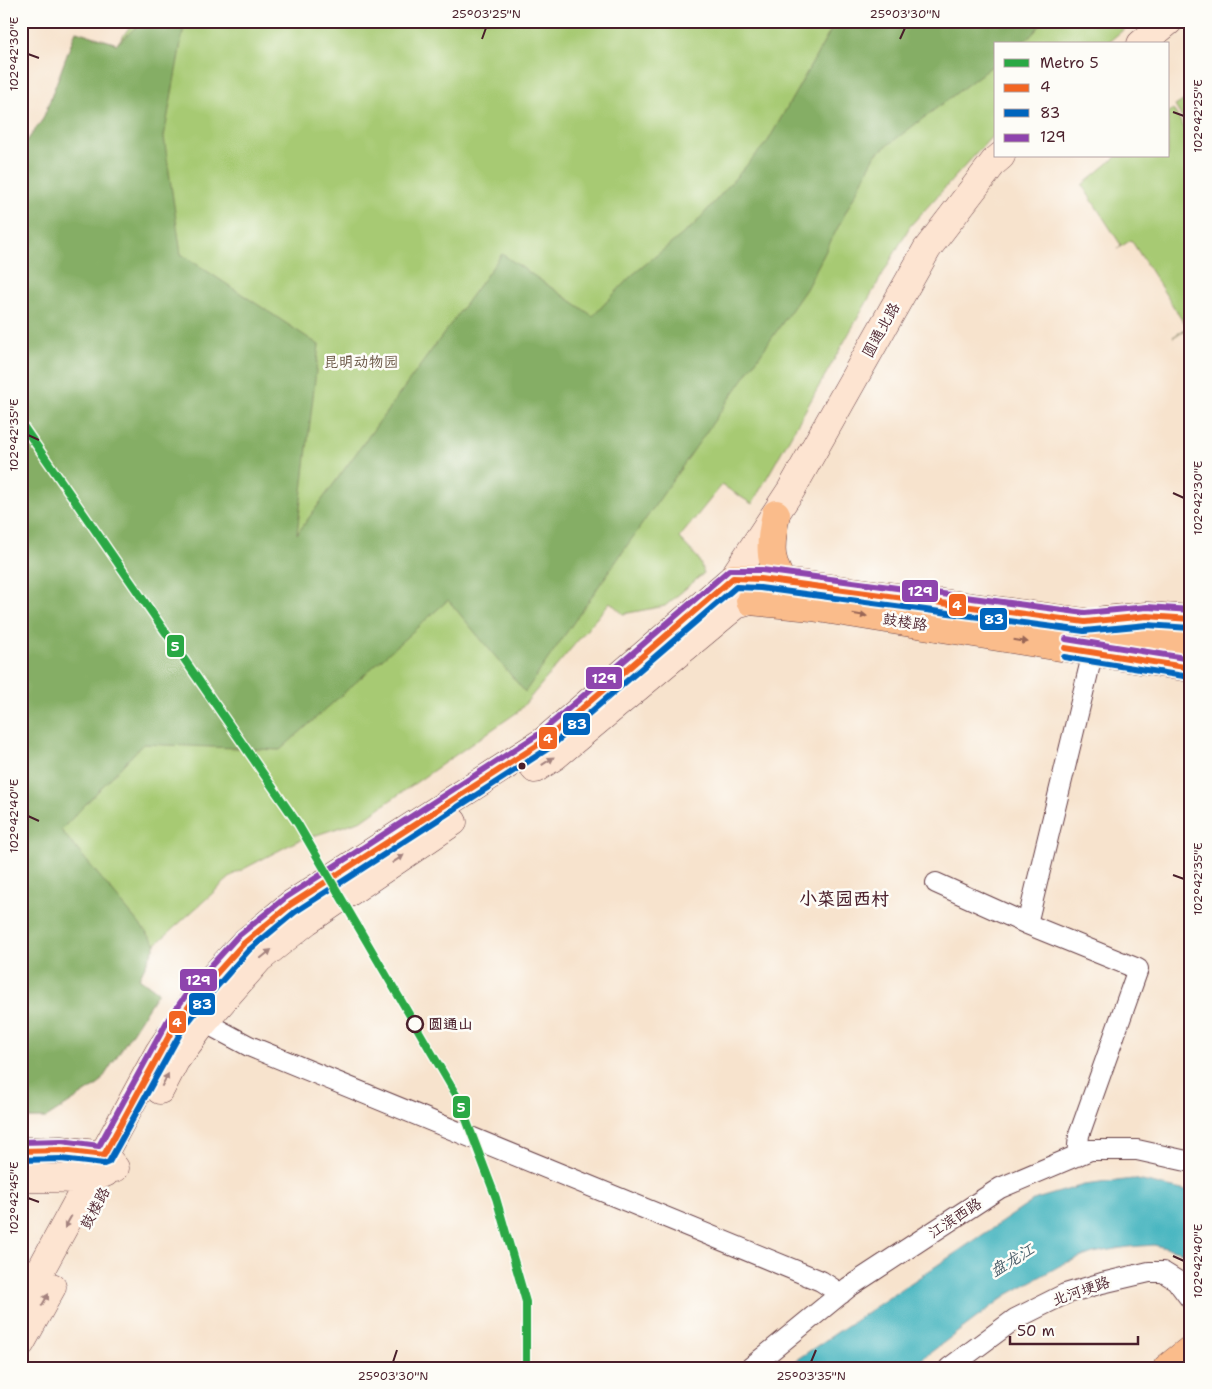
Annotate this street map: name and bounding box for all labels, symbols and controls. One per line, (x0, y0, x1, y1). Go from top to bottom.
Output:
text: 25°03'25"N (451, 6, 521, 22)
text: 25°03'30"N (870, 6, 941, 22)
text: 102°42'30"E (6, 17, 22, 91)
legend (994, 42, 1170, 158)
text: Metro 5 (1040, 53, 1099, 73)
text: 4 (1040, 77, 1051, 97)
text: 102°42'25"E (1190, 79, 1206, 153)
text: 83 (1040, 103, 1060, 123)
text: 129 (1040, 127, 1066, 147)
street label: 圆通北路 (858, 299, 904, 361)
park label: 昆明动物园 (323, 352, 399, 372)
text: 102°42'35"E (6, 398, 22, 472)
text: 102°42'30"E (1190, 461, 1206, 535)
line badge: 129 (901, 579, 939, 603)
text: 129 (908, 582, 932, 600)
line badge: 4 (948, 593, 967, 617)
text: 4 (952, 596, 962, 614)
line badge: 83 (979, 607, 1008, 631)
street label: 鼓楼路 (881, 609, 929, 635)
text: 83 (984, 610, 1004, 628)
one-way arrow (853, 612, 869, 620)
line badge: 5 (166, 634, 185, 658)
text: 5 (171, 637, 180, 655)
one-way arrow (1013, 638, 1029, 646)
line badge: 129 (585, 666, 623, 690)
text: 129 (592, 669, 616, 687)
line badge: 83 (562, 712, 591, 736)
text: 83 (567, 715, 587, 733)
line badge: 4 (538, 726, 558, 750)
text: 4 (543, 729, 553, 747)
one-way arrow (542, 756, 555, 766)
unlabelled marker (517, 761, 527, 771)
text: 102°42'40"E (6, 779, 22, 853)
text: 102°42'35"E (1190, 842, 1206, 916)
one-way arrow (391, 854, 404, 864)
district label: 小菜园西村 (799, 887, 889, 911)
one-way arrow (259, 948, 272, 959)
line badge: 129 (179, 968, 218, 992)
text: 129 (186, 971, 210, 989)
line badge: 83 (188, 992, 216, 1016)
text: 83 (192, 995, 212, 1013)
line badge: 4 (168, 1010, 187, 1034)
text: 4 (172, 1013, 182, 1031)
place label: 圆通山 (428, 1014, 473, 1034)
marker: 圆通山 (406, 1015, 424, 1033)
one-way arrow (161, 1073, 169, 1088)
line badge: 5 (452, 1095, 471, 1119)
text: 5 (457, 1098, 466, 1116)
text: 102°42'45"E (6, 1162, 22, 1234)
street label: 鼓楼路 (76, 1183, 114, 1233)
street label: 江滨西路 (924, 1193, 986, 1243)
one-way arrow (63, 1215, 72, 1228)
text: 102°42'40"E (1190, 1224, 1206, 1298)
water label: 盘龙江 (986, 1238, 1039, 1281)
street label: 北河埂路 (1049, 1272, 1113, 1310)
one-way arrow (41, 1293, 49, 1308)
scale bar (1010, 1314, 1137, 1346)
text: 50 m (1017, 1321, 1055, 1341)
text: 25°03'30"N (358, 1368, 429, 1384)
text: 25°03'35"N (776, 1368, 846, 1384)

